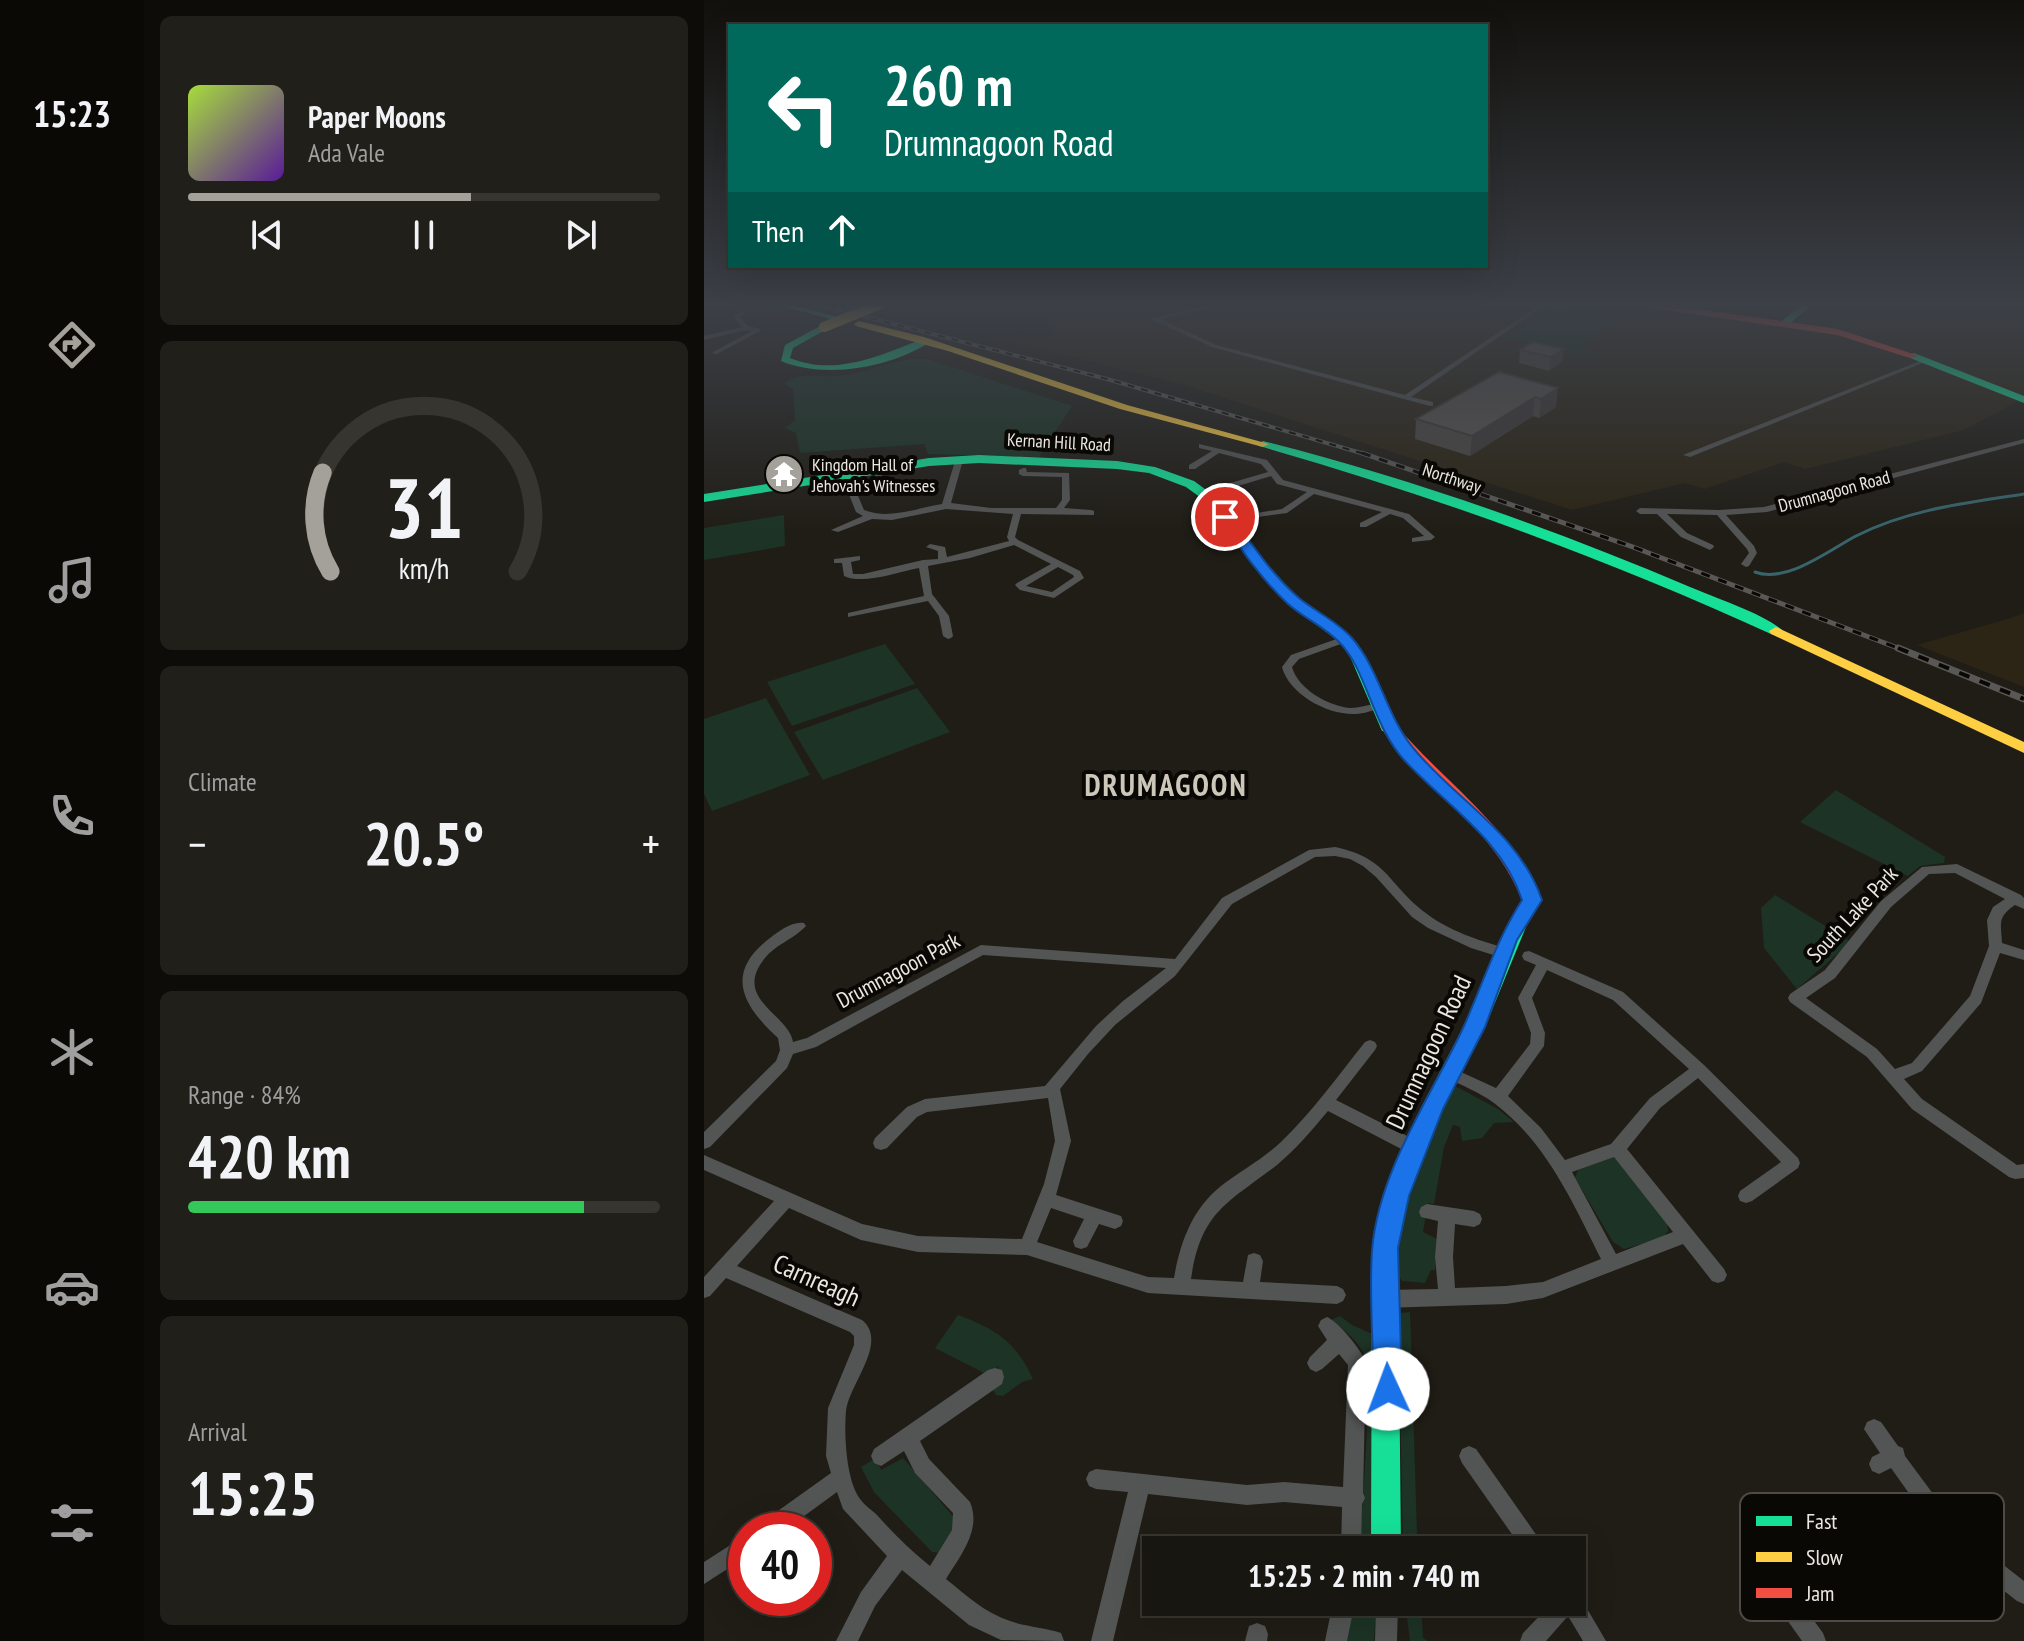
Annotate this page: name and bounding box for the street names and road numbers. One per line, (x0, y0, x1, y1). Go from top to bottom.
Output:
street label: Kernan Hill Road (1007, 428, 1111, 456)
street label: Northway (1420, 458, 1484, 498)
street label: Drumnagoon Road (1776, 465, 1892, 517)
street label: South Lake Park (1800, 860, 1904, 968)
street label: Drumnagoon Park (832, 926, 965, 1014)
street label: Drumnagoon Road (1378, 970, 1478, 1134)
street label: Carnreagh (769, 1246, 865, 1314)

